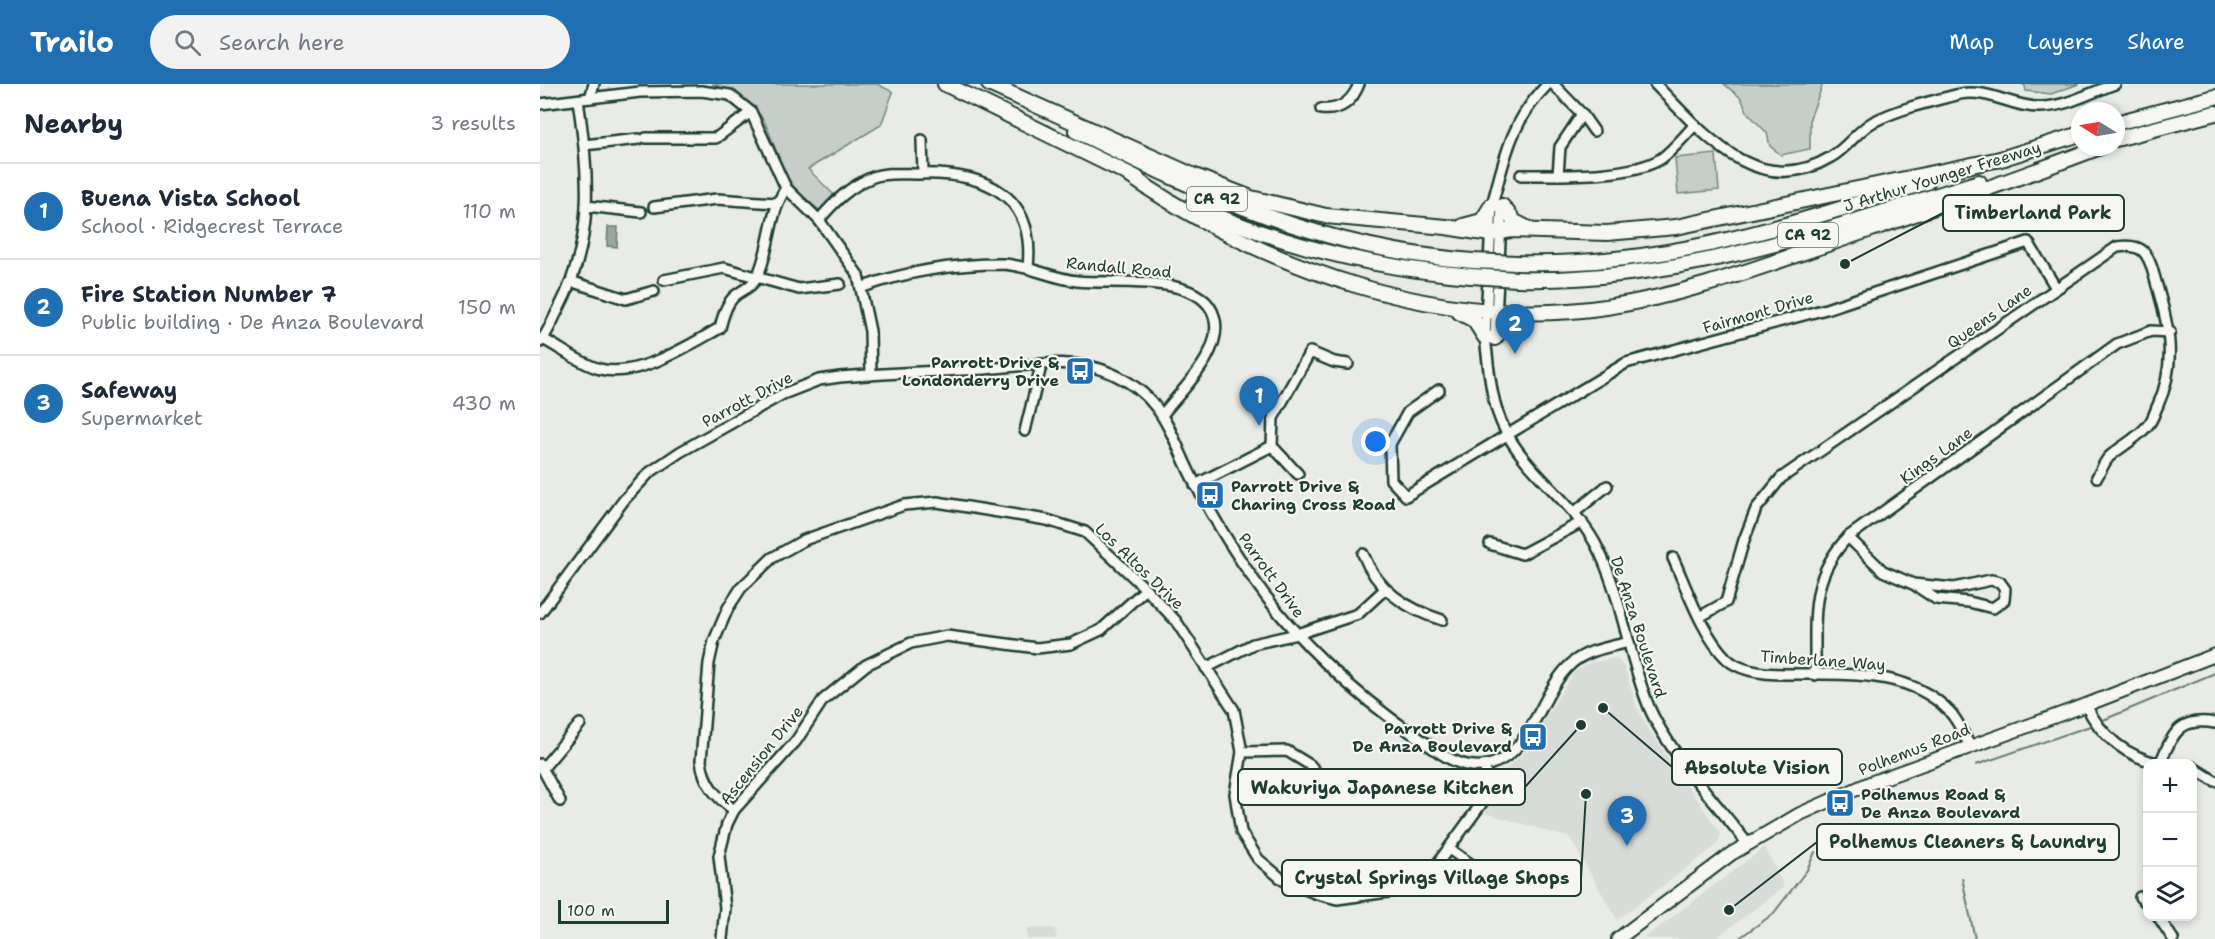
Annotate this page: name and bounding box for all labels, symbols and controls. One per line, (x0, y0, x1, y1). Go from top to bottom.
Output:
search box (150, 15, 570, 69)
text: Trailo (30, 23, 114, 61)
icon: search (171, 26, 204, 59)
text: Search here (219, 28, 345, 57)
text: Map (1949, 28, 1994, 56)
text: Layers (2027, 28, 2094, 56)
text: Share (2127, 28, 2185, 56)
north arrow (2071, 102, 2125, 156)
text: Nearby (24, 106, 123, 141)
text: 3 results (430, 110, 516, 136)
street label: J Arthur Younger Freeway (1841, 136, 2043, 217)
text: Buena Vista School (81, 184, 300, 213)
road number: CA 92 (1187, 187, 1247, 211)
callout: Timberland Park (1943, 195, 2124, 231)
text: 1 (39, 198, 48, 224)
text: 110 m (462, 198, 516, 224)
text: Timberland Park (1955, 201, 2111, 225)
text: School · Ridgecrest Terrace (81, 213, 343, 239)
road number: CA 92 (1778, 223, 1838, 247)
street label: Randall Road (1065, 252, 1173, 283)
street label: Queens Lane (1943, 279, 2036, 353)
text: Fire Station Number 7 (81, 280, 336, 309)
street label: Fairmont Drive (1700, 287, 1816, 338)
text: 2 (37, 294, 51, 320)
text: 150 m (458, 294, 516, 320)
pin: 2 (1496, 304, 1534, 354)
text: Public building · De Anza Boulevard (81, 309, 424, 335)
place label: Parrott Drive & Londonderry Drive (902, 352, 1059, 391)
bus stop icon: Parrott Drive & Londonderry Drive (1064, 355, 1096, 387)
street label: Parrott Drive (698, 367, 796, 432)
text: Safeway (81, 376, 177, 405)
pin: 1 (1240, 376, 1278, 426)
text: 3 (37, 390, 51, 416)
text: 430 m (452, 390, 516, 416)
text: Supermarket (81, 405, 203, 431)
street label: Kings Lane (1896, 422, 1977, 489)
your location (1361, 427, 1390, 456)
place label: Parrott Drive & Charing Cross Road (1231, 476, 1396, 515)
bus stop icon: Parrott Drive & Charing Cross Road (1194, 479, 1226, 511)
street label: Los Altos Drive (1091, 518, 1189, 614)
street label: Parrott Drive (1234, 529, 1309, 622)
street label: De Anza Boulevard (1606, 554, 1671, 701)
street label: Timberlane Way (1760, 646, 1886, 675)
street label: Ascension Drive (715, 701, 808, 809)
place label: Parrott Drive & De Anza Boulevard (1353, 718, 1512, 757)
street label: Polhemus Road (1855, 718, 1973, 780)
bus stop icon: Parrott Drive & De Anza Boulevard (1517, 721, 1549, 753)
callout: Absolute Vision (1672, 749, 1842, 785)
text: Absolute Vision (1684, 756, 1830, 780)
map controls (2143, 759, 2197, 921)
button: + (2143, 759, 2197, 813)
callout: Wakuriya Japanese Kitchen (1238, 769, 1525, 805)
text: Wakuriya Japanese Kitchen (1251, 776, 1513, 800)
place label: Polhemus Road & De Anza Boulevard (1861, 784, 2020, 823)
bus stop icon: Polhemus Road & De Anza Boulevard (1824, 787, 1856, 819)
pin: 3 (1608, 796, 1646, 846)
button: − (2143, 813, 2197, 867)
callout: Polhemus Cleaners & Laundry (1817, 824, 2119, 860)
text: Polhemus Cleaners & Laundry (1829, 830, 2107, 854)
callout: Crystal Springs Village Shops (1282, 860, 1581, 896)
text: Crystal Springs Village Shops (1295, 866, 1569, 890)
button: layers (2143, 867, 2197, 921)
scale bar (558, 897, 669, 924)
text: 100 m (567, 900, 615, 921)

